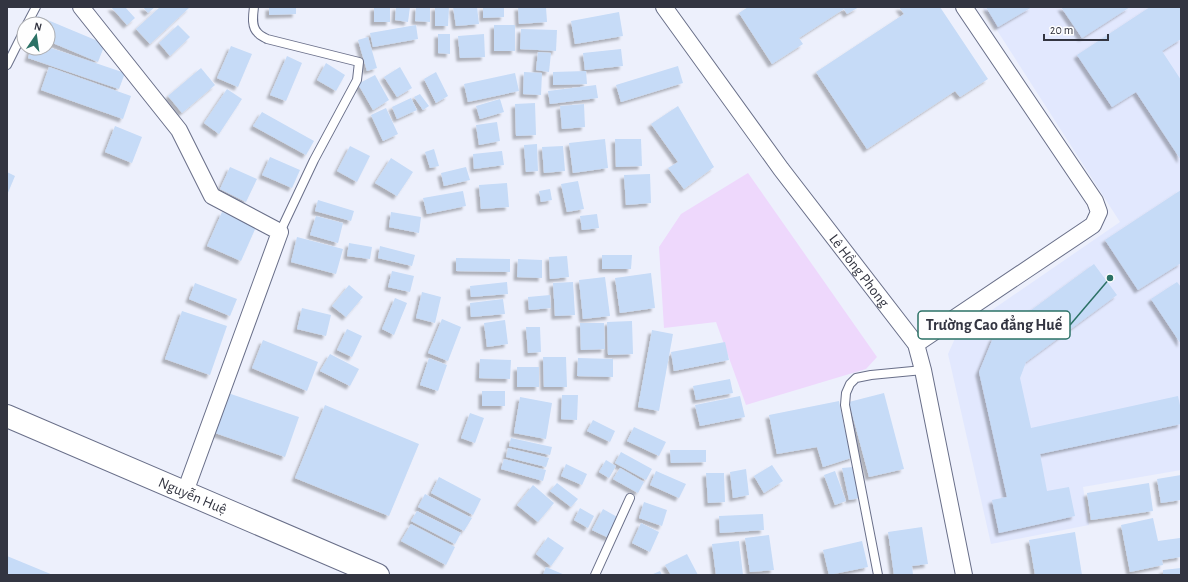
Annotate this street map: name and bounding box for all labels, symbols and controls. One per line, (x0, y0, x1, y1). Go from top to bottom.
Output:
north arrow (16, 16, 56, 56)
scale bar (1044, 16, 1108, 42)
text: N (33, 21, 43, 33)
text: 20 m (1050, 24, 1073, 36)
street label: Lê Hồng Phong (826, 231, 893, 310)
callout: Trường Cao đẳng Huế (918, 311, 1070, 339)
text: Trường Cao đẳng Huế (926, 315, 1063, 333)
street label: Nguyễn Huệ (156, 474, 229, 517)

